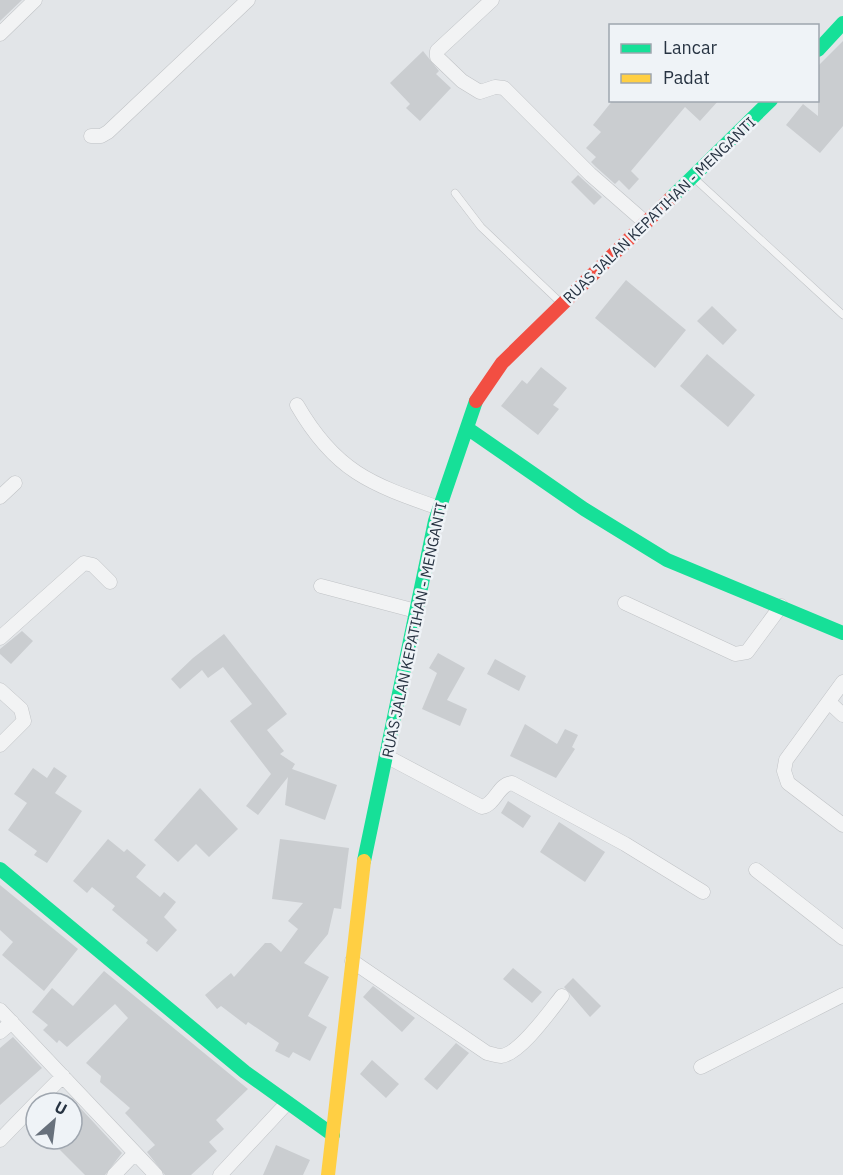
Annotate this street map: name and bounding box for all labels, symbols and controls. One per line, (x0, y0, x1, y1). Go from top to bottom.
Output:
legend (609, 24, 819, 102)
text: Lancar (663, 36, 718, 59)
text: Padat (663, 66, 710, 89)
street label: RUAS JALAN KEPATIHAN - MENGANTI (559, 113, 759, 307)
street label: RUAS JALAN KEPATIHAN - MENGANTI (378, 501, 450, 759)
north arrow (24, 1091, 84, 1151)
text: U (51, 1096, 71, 1119)

